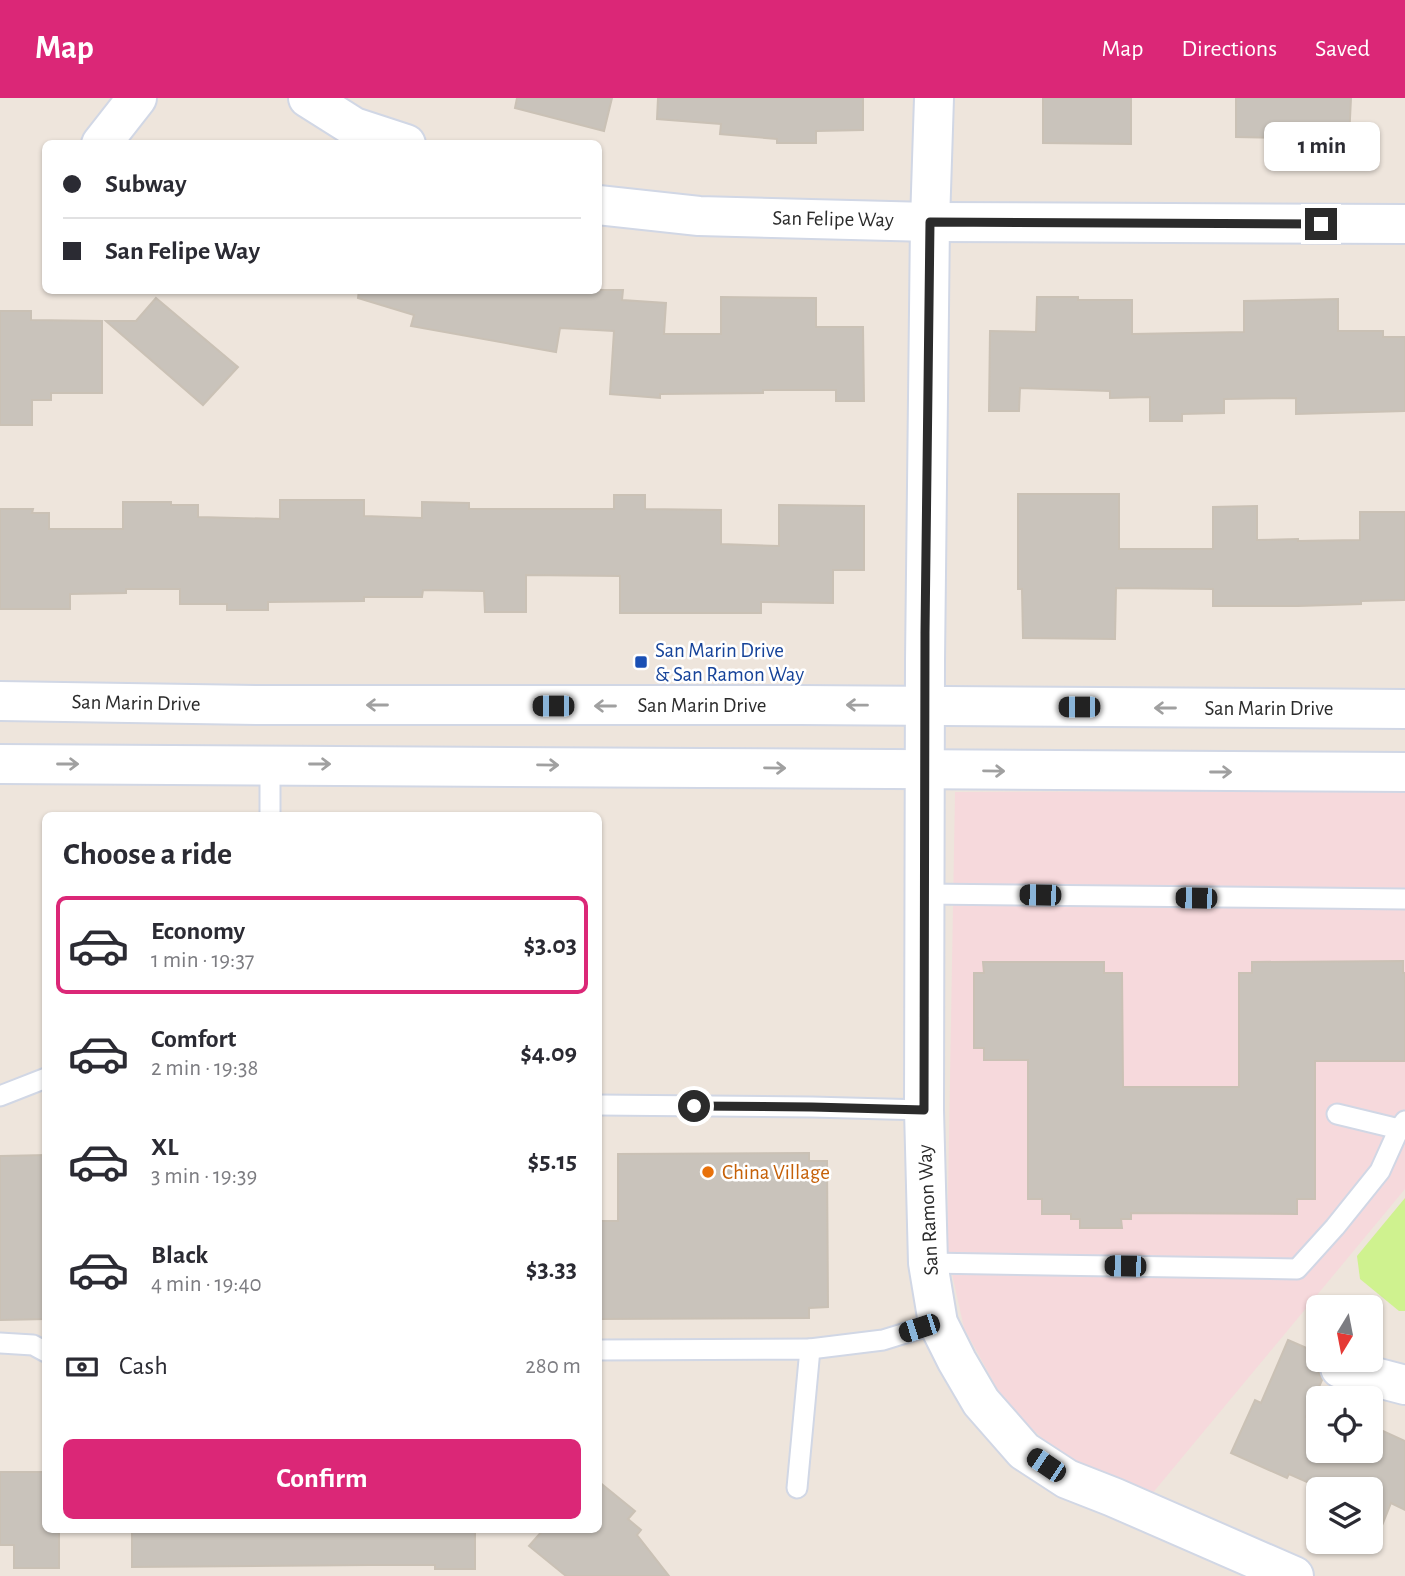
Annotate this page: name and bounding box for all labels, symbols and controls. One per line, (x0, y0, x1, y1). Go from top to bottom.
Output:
text: Map (35, 32, 94, 65)
text: Map (1101, 37, 1143, 61)
text: Directions (1181, 37, 1277, 61)
text: Saved (1315, 37, 1370, 61)
callout: 1 min (1263, 122, 1379, 172)
text: 1 min (1298, 135, 1346, 158)
text: Subway (105, 171, 187, 197)
street label: San Felipe Way (772, 207, 894, 231)
route end (1305, 208, 1337, 240)
text: San Felipe Way (105, 238, 260, 264)
place label: San Marin Drive & San Ramon Way (655, 640, 804, 685)
marker: San Marin Drive & San Ramon Way (633, 654, 649, 670)
street label: San Marin Drive (71, 691, 201, 715)
street label: San Marin Drive (638, 695, 766, 716)
car (533, 696, 575, 717)
car (1059, 697, 1101, 718)
one-way arrow (366, 698, 389, 712)
one-way arrow (846, 698, 869, 712)
street label: San Marin Drive (1205, 698, 1333, 719)
one-way arrow (594, 699, 617, 713)
one-way arrow (1154, 701, 1177, 714)
one-way arrow (56, 757, 79, 771)
one-way arrow (308, 757, 331, 771)
one-way arrow (536, 758, 559, 772)
one-way arrow (763, 761, 786, 775)
one-way arrow (982, 764, 1005, 777)
one-way arrow (1210, 765, 1233, 779)
text: Choose a ride (63, 838, 232, 870)
car (1019, 884, 1062, 906)
car (1175, 887, 1218, 909)
icon: car (67, 914, 130, 977)
text: Economy (151, 918, 245, 944)
text: $3.03 (523, 932, 577, 958)
text: 1 min · 19:37 (151, 949, 254, 972)
icon: car (67, 1022, 130, 1085)
text: Comfort (151, 1026, 236, 1052)
text: $4.09 (520, 1040, 577, 1066)
text: 2 min · 19:38 (151, 1057, 258, 1080)
route start (678, 1090, 710, 1122)
icon: car (67, 1130, 130, 1193)
text: XL (151, 1134, 178, 1160)
street label: San Ramon Way (914, 1144, 942, 1276)
text: $5.15 (528, 1148, 577, 1174)
place label: China Village (722, 1162, 830, 1183)
marker: China Village (700, 1164, 716, 1180)
text: 3 min · 19:39 (151, 1165, 257, 1188)
icon: car (67, 1238, 130, 1301)
text: Black (151, 1242, 208, 1268)
car (1104, 1255, 1147, 1277)
text: $3.33 (526, 1256, 577, 1282)
text: 4 min · 19:40 (151, 1273, 262, 1296)
north arrow (1306, 1295, 1382, 1372)
map controls (1306, 1295, 1383, 1554)
car (896, 1312, 943, 1344)
icon: cash (63, 1348, 101, 1386)
text: Cash (119, 1353, 168, 1379)
text: 280 m (525, 1355, 581, 1378)
button: locate (1306, 1386, 1383, 1463)
button: Confirm (63, 1439, 581, 1519)
car (1023, 1445, 1070, 1485)
button: layers (1306, 1477, 1383, 1554)

